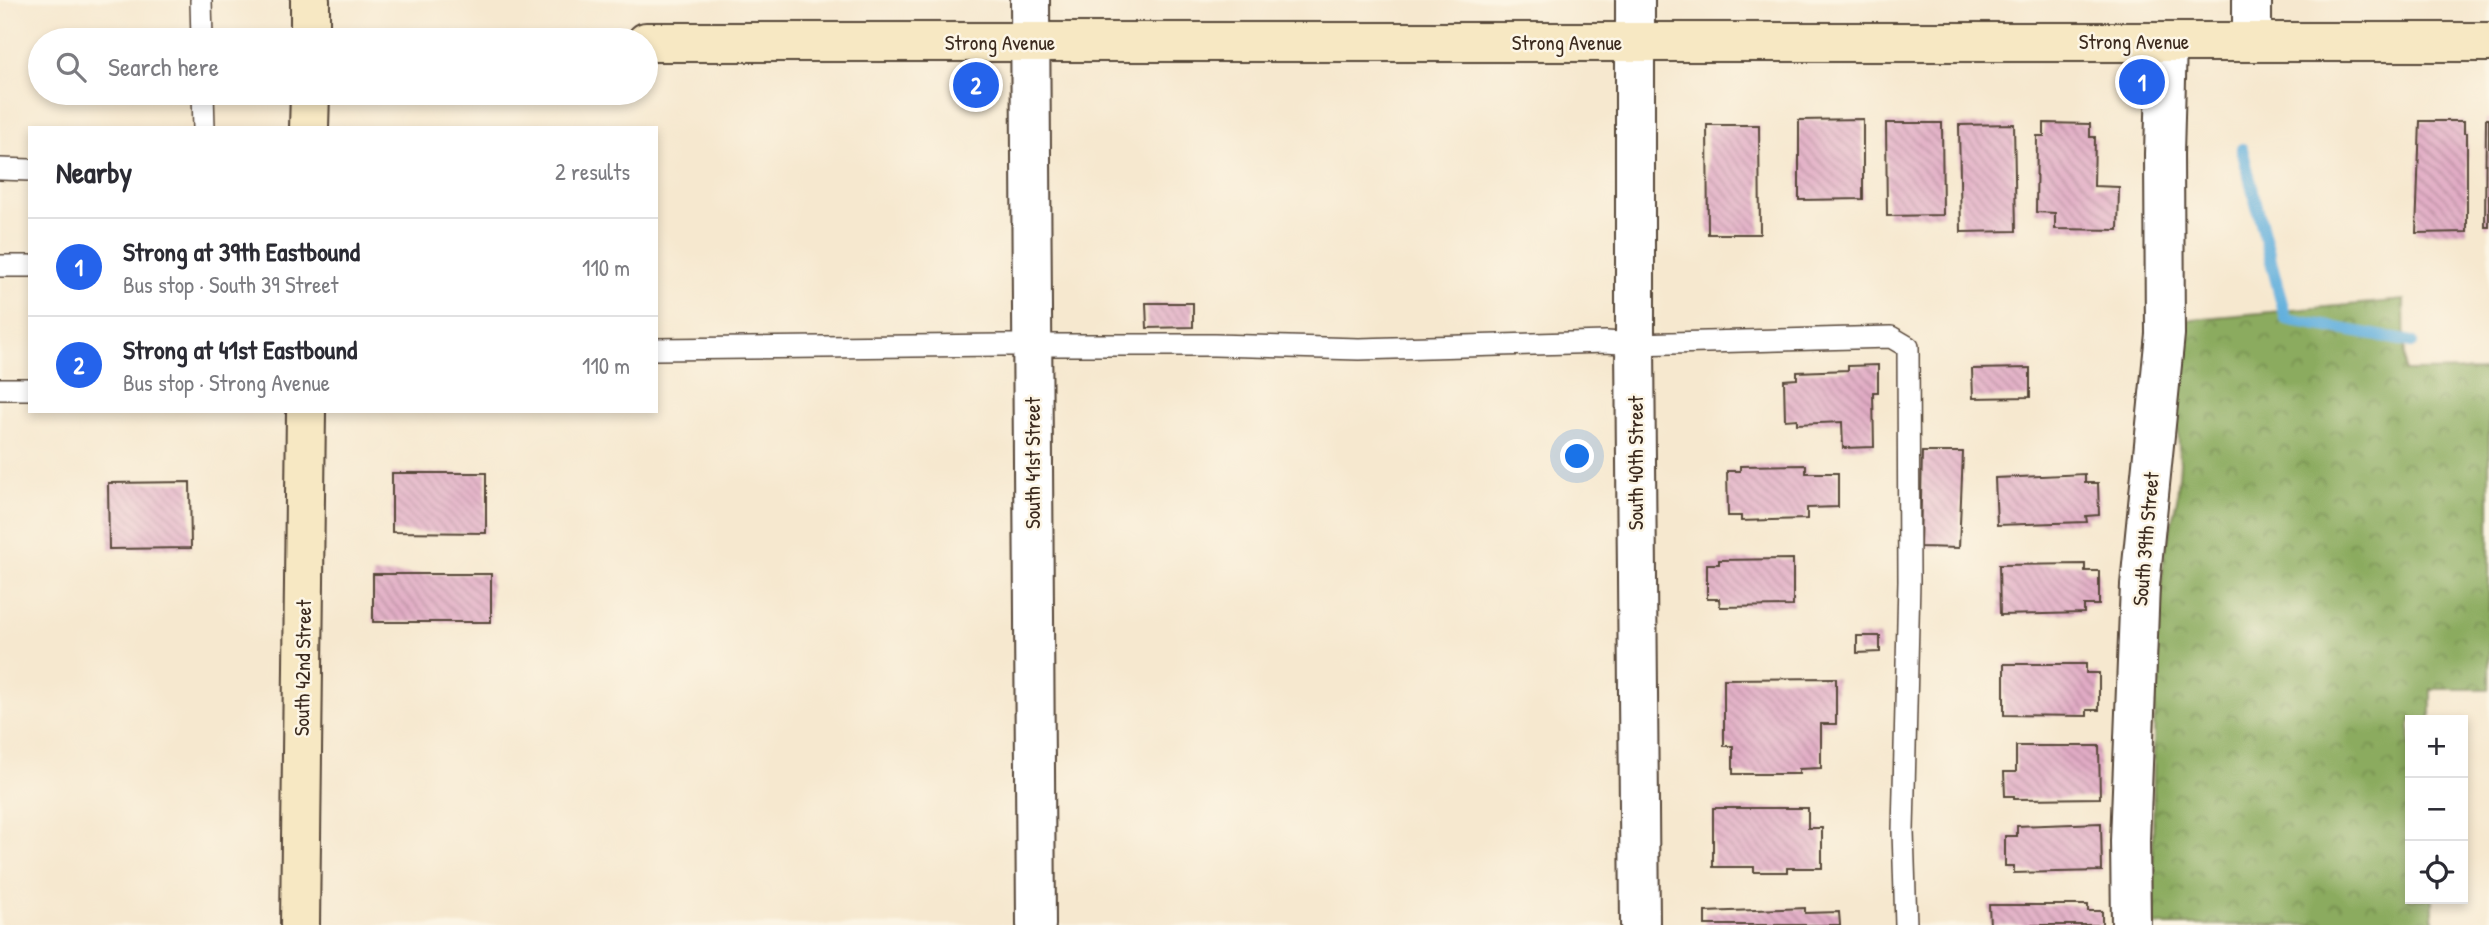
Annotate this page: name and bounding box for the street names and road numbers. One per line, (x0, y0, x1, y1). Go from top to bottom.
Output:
street label: Strong Avenue (2079, 27, 2189, 56)
street label: Strong Avenue (945, 28, 1055, 57)
street label: Strong Avenue (1512, 28, 1622, 57)
street label: South 40th Street (1621, 395, 1650, 530)
street label: South 41st Street (1018, 396, 1047, 529)
street label: South 39th Street (2125, 470, 2166, 607)
street label: South 42nd Street (287, 599, 318, 736)

